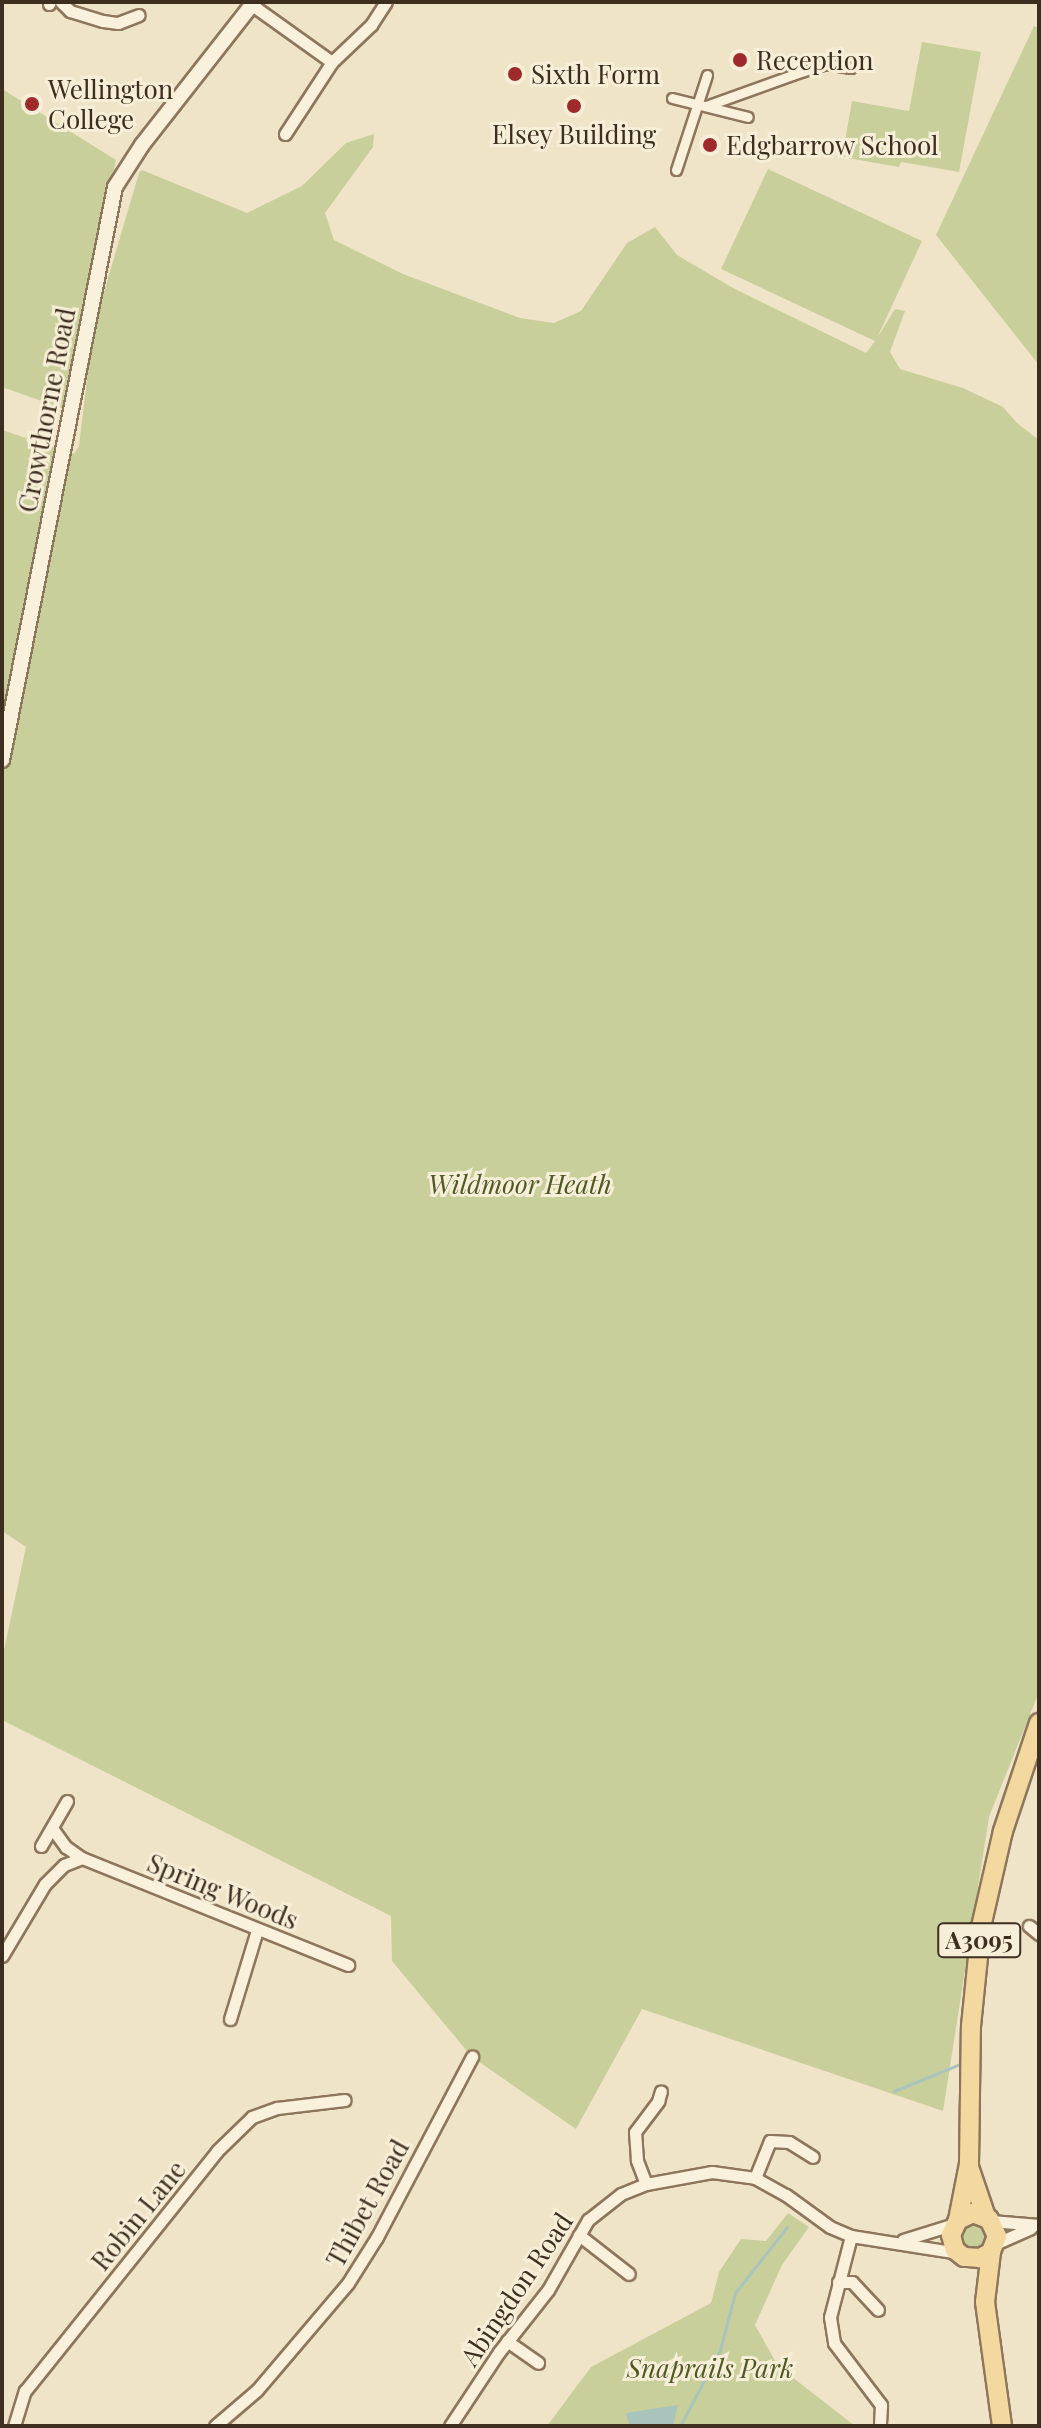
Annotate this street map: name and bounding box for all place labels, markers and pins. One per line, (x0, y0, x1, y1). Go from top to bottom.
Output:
place label: Reception (756, 44, 873, 76)
marker: Reception (731, 51, 749, 69)
place label: Sixth Form (531, 58, 660, 90)
marker: Sixth Form (506, 65, 524, 83)
place label: Wellington College (48, 73, 173, 134)
marker: Wellington College (23, 95, 41, 113)
marker: Elsey Building (565, 97, 583, 115)
place label: Elsey Building (491, 118, 657, 150)
place label: Edgbarrow School (726, 129, 939, 161)
marker: Edgbarrow School (701, 136, 719, 154)

